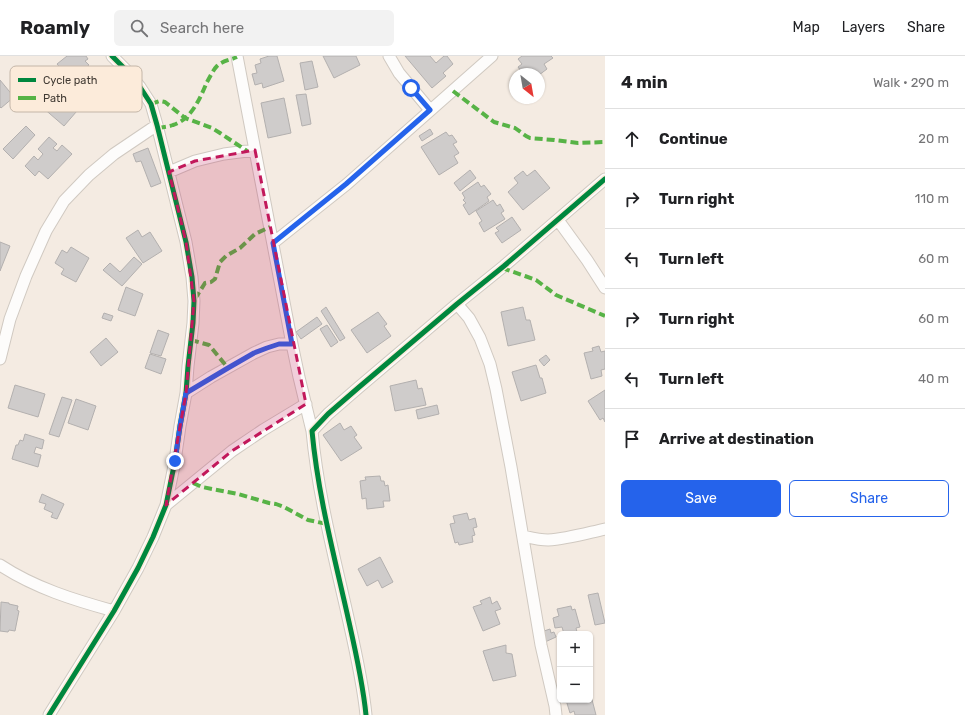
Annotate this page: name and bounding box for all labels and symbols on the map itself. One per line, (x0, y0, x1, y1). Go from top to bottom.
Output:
legend (10, 66, 142, 112)
north arrow (509, 68, 545, 104)
text: Cycle path (43, 74, 97, 87)
route start (402, 79, 420, 97)
text: Path (43, 92, 67, 105)
route end (166, 452, 184, 470)

